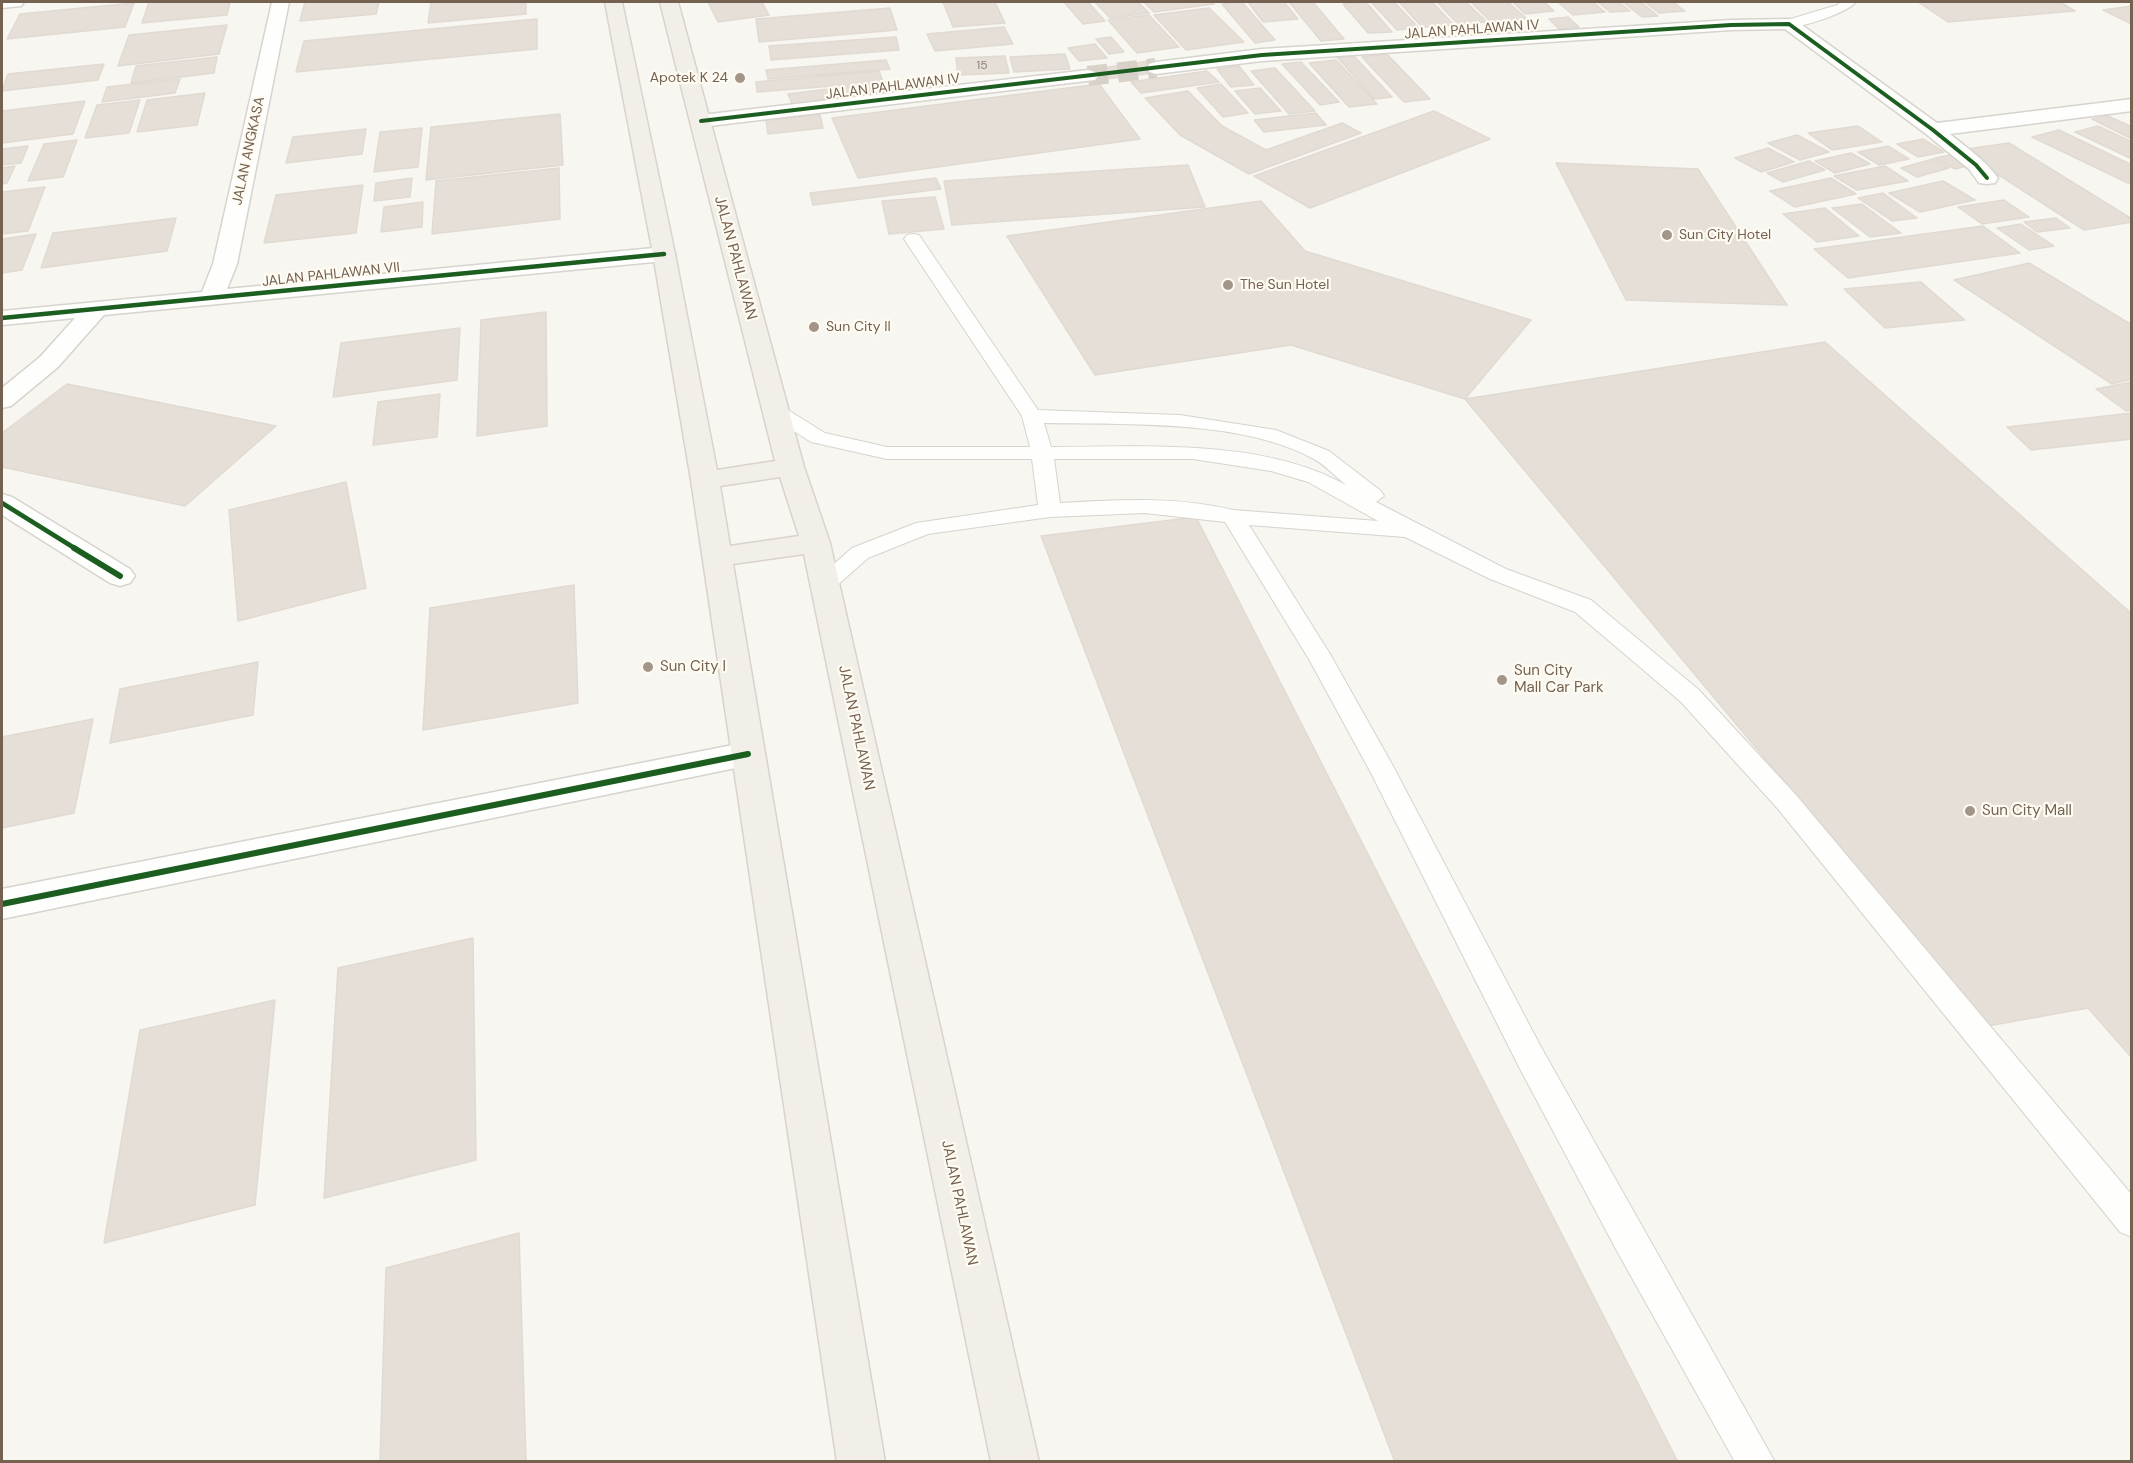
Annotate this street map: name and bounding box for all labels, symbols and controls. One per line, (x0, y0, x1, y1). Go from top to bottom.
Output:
street label: JALAN PAHLAWAN IV (1404, 17, 1540, 43)
house number: 15 (976, 59, 988, 73)
place label: Apotek K 24 (650, 70, 728, 86)
street label: JALAN PAHLAWAN IV (825, 70, 961, 104)
marker: Apotek K 24 (733, 71, 747, 85)
street label: JALAN ANGKASA (229, 95, 269, 207)
street label: JALAN PAHLAWAN (710, 194, 760, 322)
place label: Sun City Hotel (1679, 227, 1771, 243)
marker: Sun City Hotel (1660, 228, 1674, 242)
street label: JALAN PAHLAWAN VII (261, 259, 401, 291)
place label: The Sun Hotel (1240, 277, 1329, 293)
marker: The Sun Hotel (1221, 278, 1235, 292)
place label: Sun City II (826, 319, 891, 335)
marker: Sun City II (807, 320, 821, 334)
place label: Sun City I (660, 658, 726, 676)
marker: Sun City I (641, 660, 655, 674)
place label: Sun City Mall Car Park (1514, 662, 1604, 697)
street label: JALAN PAHLAWAN (834, 664, 878, 792)
marker: Sun City Mall Car Park (1495, 673, 1509, 687)
place label: Sun City Mall (1982, 802, 2072, 820)
marker: Sun City Mall (1963, 804, 1977, 818)
street label: JALAN PAHLAWAN (937, 1139, 981, 1267)

